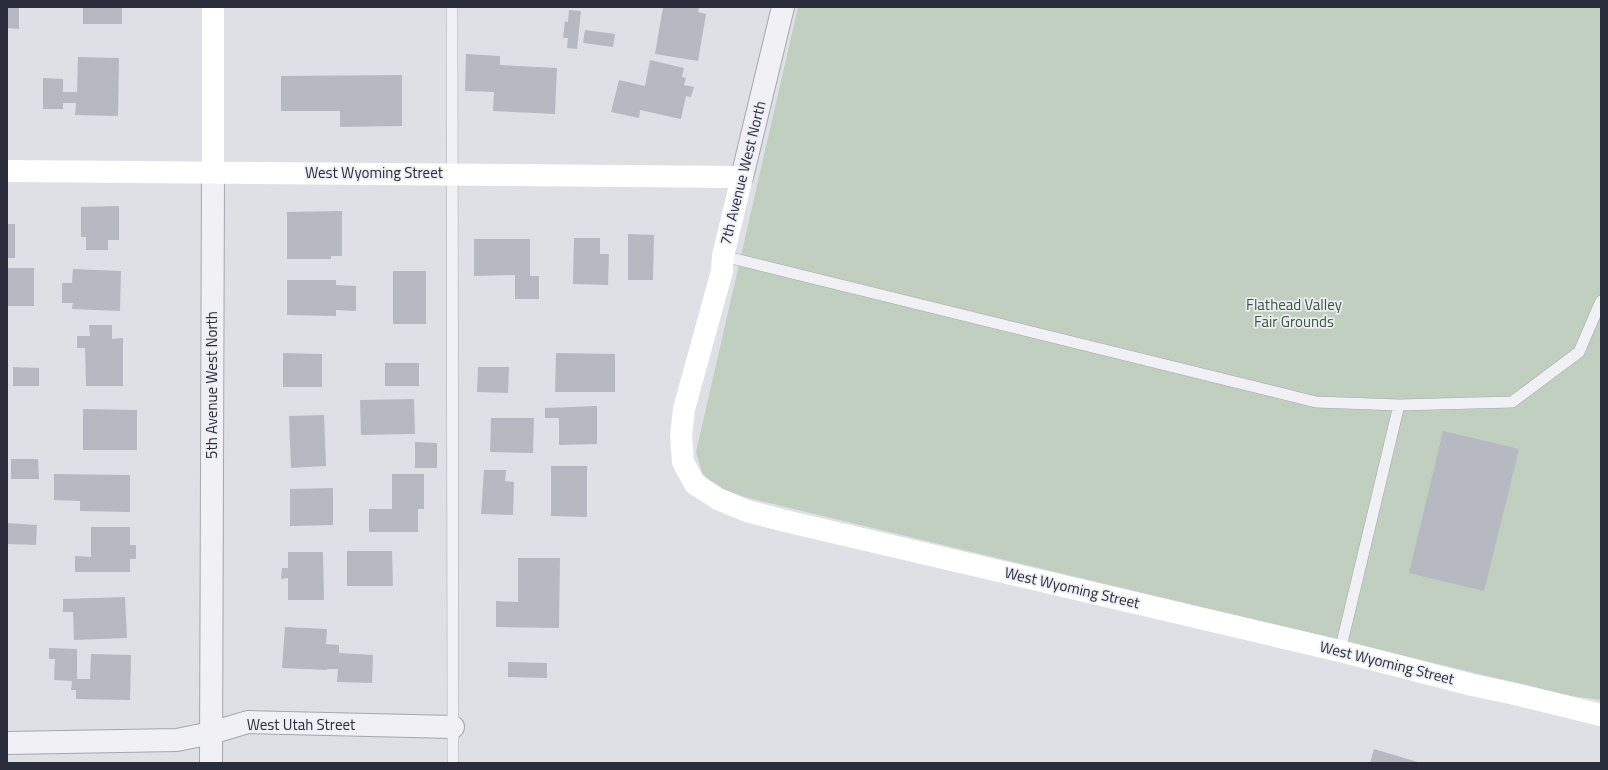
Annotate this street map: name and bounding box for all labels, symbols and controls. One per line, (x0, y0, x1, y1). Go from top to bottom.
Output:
street label: 7th Avenue West North (713, 98, 772, 247)
street label: West Wyoming Street (305, 161, 444, 184)
park label: Flathead Valley Fair Grounds (1246, 293, 1342, 333)
street label: 5th Avenue West North (200, 311, 223, 459)
street label: West Wyoming Street (1002, 561, 1143, 614)
street label: West Wyoming Street (1317, 635, 1458, 691)
street label: West Utah Street (247, 713, 356, 736)

